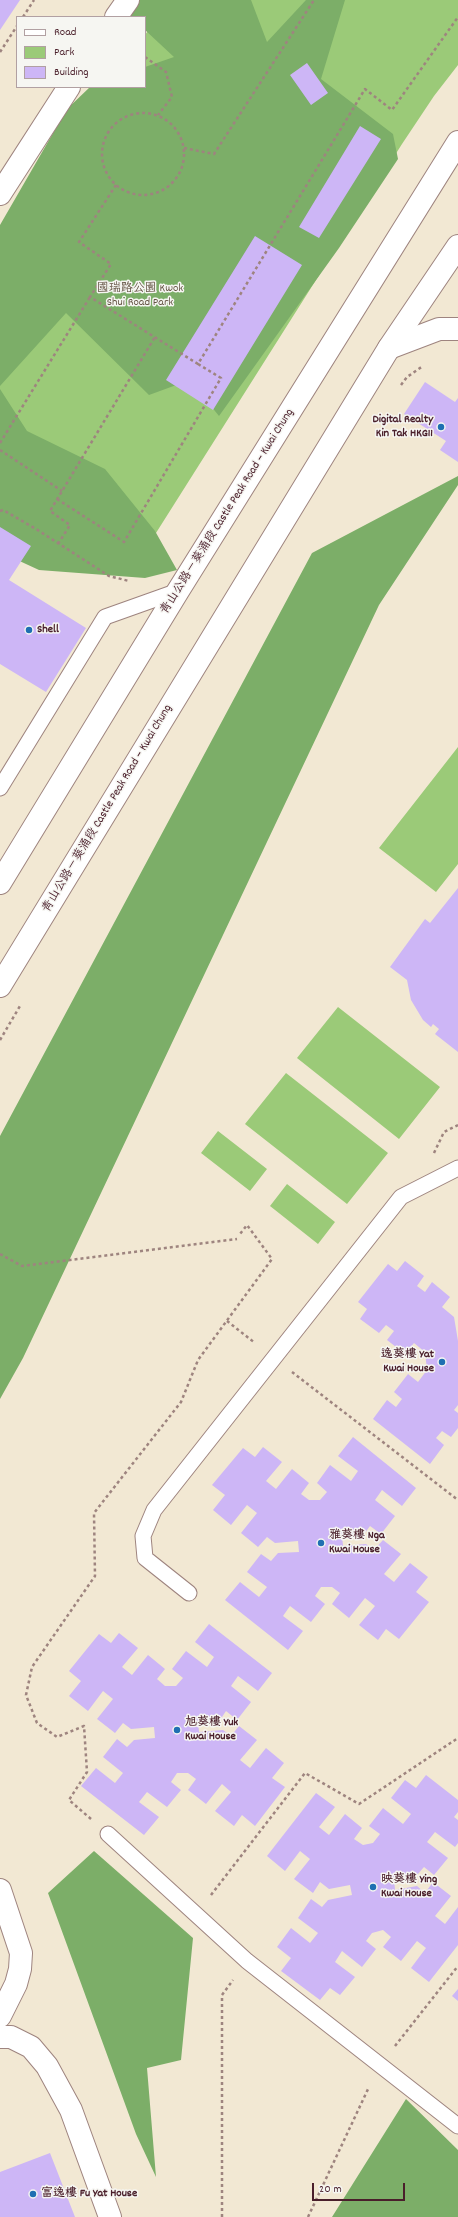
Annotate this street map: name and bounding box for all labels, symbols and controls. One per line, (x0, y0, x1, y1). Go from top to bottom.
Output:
legend (16, 16, 146, 88)
text: Road (54, 24, 76, 41)
text: Park (54, 44, 74, 61)
text: Building (54, 64, 89, 81)
park label: 國瑞路公園 Kwok Shui Road Park (97, 282, 183, 310)
street label: 青山公路－葵涌段 Castle Peak Road – Kwai Chung (158, 406, 298, 618)
place label: Digital Realty Kin Tak HKG11 (373, 413, 433, 441)
marker: Digital Realty Kin Tak HKG11 (436, 422, 446, 432)
place label: Shell (37, 623, 59, 637)
marker: Shell (24, 625, 34, 635)
street label: 青山公路－葵涌段 Castle Peak Road – Kwai Chung (40, 703, 176, 915)
place label: 逸葵樓 Yat Kwai House (381, 1348, 434, 1376)
marker: 逸葵樓 Yat Kwai House (437, 1357, 447, 1367)
place label: 雅葵樓 Nga Kwai House (329, 1529, 385, 1557)
marker: 雅葵樓 Nga Kwai House (316, 1538, 326, 1548)
place label: 旭葵樓 Yuk Kwai House (185, 1716, 238, 1744)
marker: 旭葵樓 Yuk Kwai House (172, 1725, 182, 1735)
place label: 映葵樓 Ying Kwai House (381, 1873, 437, 1901)
marker: 映葵樓 Ying Kwai House (368, 1882, 378, 1892)
scale bar (314, 2175, 407, 2201)
text: 20 m (319, 2181, 342, 2198)
place label: 富逸樓 Fu Yat House (41, 2187, 137, 2201)
marker: 富逸樓 Fu Yat House (28, 2189, 38, 2199)

